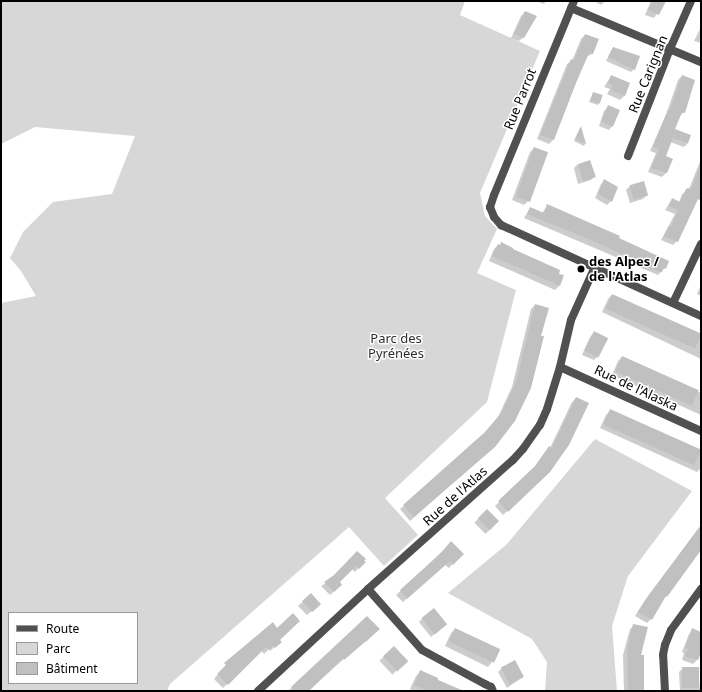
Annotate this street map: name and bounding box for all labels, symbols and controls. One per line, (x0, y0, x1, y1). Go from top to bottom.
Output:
street label: Rue Carignan (625, 33, 671, 115)
street label: Rue Parrot (501, 66, 539, 132)
place label: des Alpes / de l'Atlas (589, 254, 659, 285)
marker: des Alpes / de l'Atlas (576, 264, 586, 274)
park label: Parc des Pyrénées (368, 331, 424, 362)
street label: Rue de l'Alaska (592, 362, 680, 414)
street label: Rue de l'Atlas (420, 463, 490, 529)
legend (8, 612, 138, 684)
text: Route (46, 620, 79, 637)
text: Parc (46, 640, 70, 657)
text: Bâtiment (46, 660, 98, 677)

